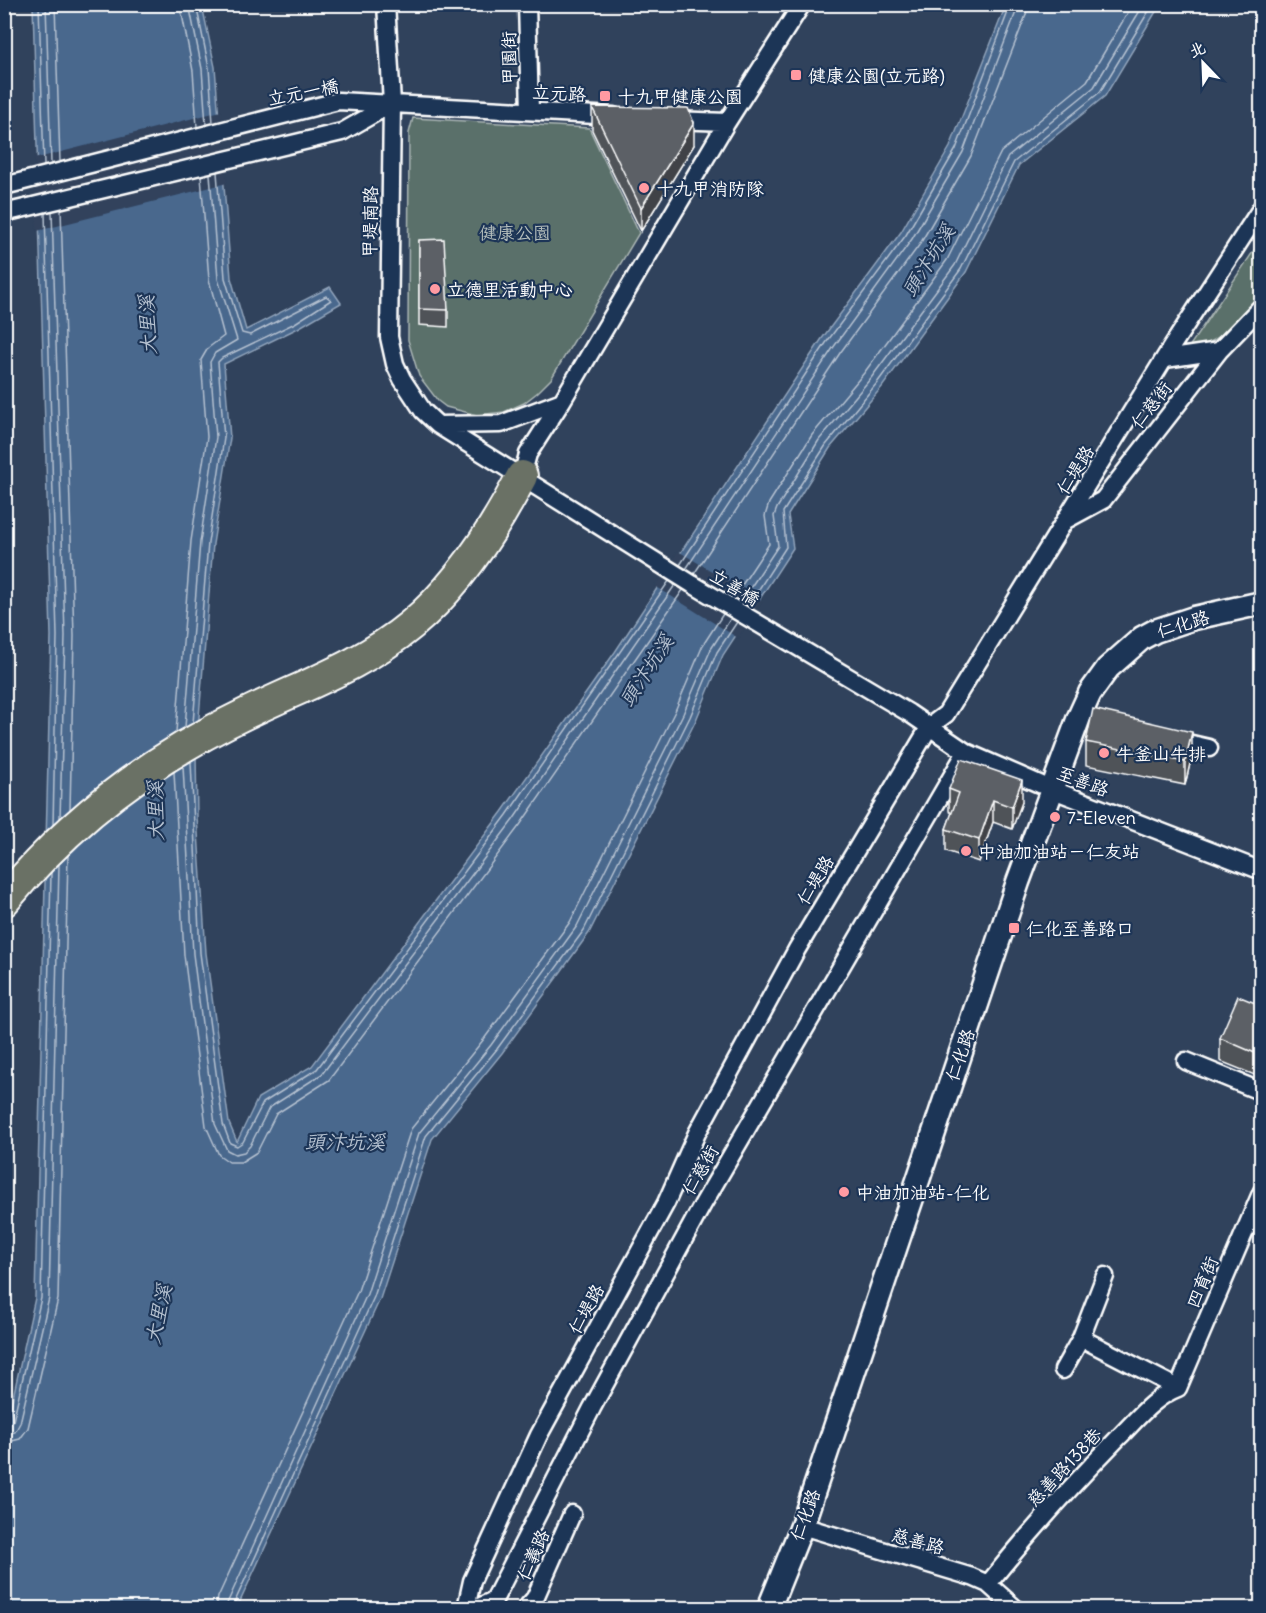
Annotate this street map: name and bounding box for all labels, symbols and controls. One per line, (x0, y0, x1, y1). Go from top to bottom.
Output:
street label: 甲園街 (497, 31, 521, 85)
north arrow (1173, 33, 1233, 93)
text: 北 (1186, 37, 1208, 62)
place label: 健康公園(立元路) (808, 64, 945, 87)
marker: 健康公園(立元路) (789, 68, 803, 82)
street label: 立元一橋 (265, 74, 341, 110)
street label: 立元路 (531, 80, 587, 106)
place label: 十九甲健康公園 (617, 85, 743, 108)
marker: 十九甲健康公園 (598, 89, 612, 103)
place label: 十九甲消防隊 (656, 177, 764, 200)
marker: 十九甲消防隊 (637, 181, 651, 195)
street label: 甲堤南路 (358, 186, 382, 258)
water label: 頭汴坑溪 (896, 219, 960, 301)
park label: 健康公園 (479, 221, 551, 244)
place label: 立德里活動中心 (447, 278, 573, 301)
marker: 立德里活動中心 (428, 282, 442, 296)
water label: 大里溪 (133, 293, 161, 356)
street label: 仁慈街 (1125, 377, 1177, 433)
street label: 仁堤路 (1051, 441, 1099, 499)
street label: 立善橋 (706, 563, 764, 611)
street label: 仁化路 (1154, 605, 1212, 643)
water label: 頭汴坑溪 (614, 629, 679, 710)
place label: 牛釜山牛排 (1116, 742, 1206, 765)
marker: 牛釜山牛排 (1097, 746, 1111, 760)
street label: 至善路 (1054, 761, 1112, 801)
water label: 大里溪 (142, 780, 168, 841)
place label: 7-Eleven (1067, 806, 1136, 829)
marker: 7-Eleven (1048, 810, 1062, 824)
place label: 中油加油站－仁友站 (978, 840, 1140, 863)
marker: 中油加油站－仁友站 (959, 844, 973, 858)
street label: 仁堤路 (791, 851, 839, 909)
place label: 仁化至善路口 (1026, 917, 1134, 940)
marker: 仁化至善路口 (1007, 921, 1021, 935)
street label: 仁化路 (940, 1026, 980, 1084)
water label: 頭汴坑溪 (305, 1129, 386, 1154)
street label: 仁慈街 (677, 1141, 723, 1199)
place label: 中油加油站-仁化 (856, 1181, 990, 1204)
marker: 中油加油站-仁化 (837, 1185, 851, 1199)
street label: 四育街 (1181, 1253, 1223, 1311)
street label: 仁堤路 (563, 1280, 609, 1338)
water label: 大里溪 (140, 1281, 177, 1346)
street label: 慈善路138巷 (1022, 1423, 1106, 1511)
street label: 仁化路 (785, 1486, 825, 1544)
street label: 慈善路 (889, 1523, 947, 1559)
street label: 仁義路 (512, 1526, 554, 1584)

